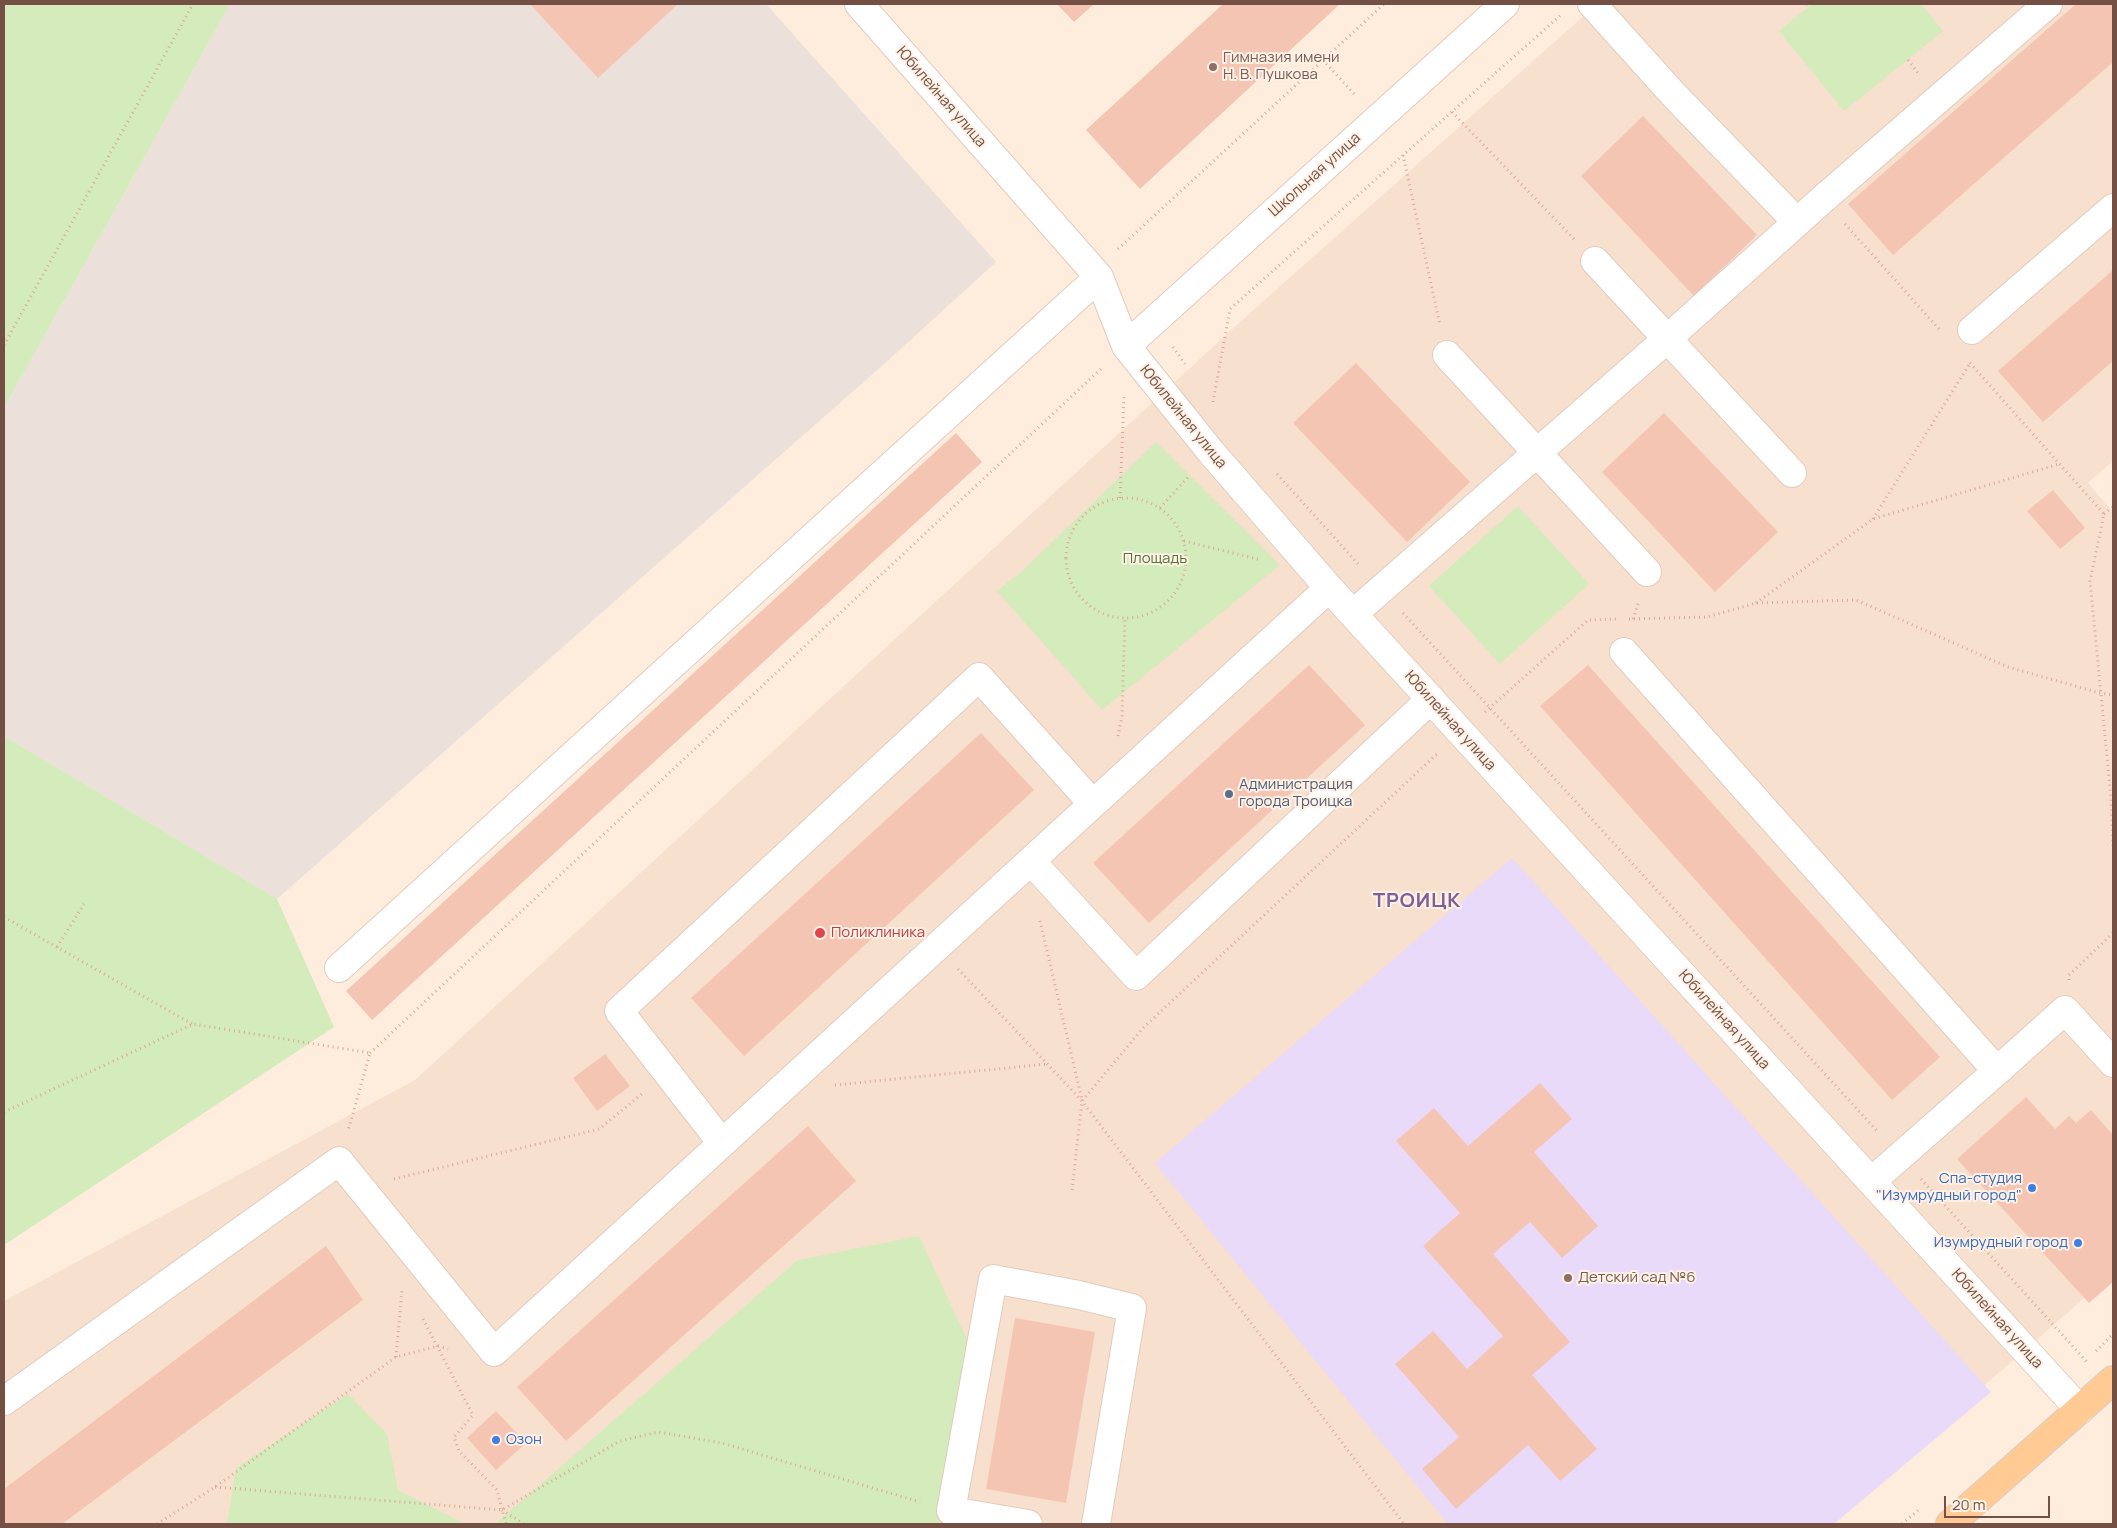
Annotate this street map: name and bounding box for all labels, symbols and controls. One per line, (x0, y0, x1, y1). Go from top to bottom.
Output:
street label: Юбилейная улица (892, 43, 990, 151)
place label: Гимназия имени Н. В. Пушкова (1223, 49, 1340, 84)
marker: Гимназия имени Н. В. Пушкова (1207, 61, 1219, 73)
street label: Школьная улица (1265, 129, 1365, 221)
street label: Юбилейная улица (1136, 362, 1230, 472)
park label: Площадь (1123, 550, 1187, 568)
street label: Юбилейная улица (1401, 667, 1499, 775)
place label: Администрация города Троицка (1239, 776, 1353, 811)
marker: Администрация города Троицка (1223, 788, 1235, 800)
district label: ТРОИЦК (1372, 889, 1462, 913)
place label: Поликлиника (831, 924, 925, 942)
marker: Поликлиника (813, 926, 827, 940)
street label: Юбилейная улица (1675, 966, 1773, 1074)
place label: Спа-студия "Изумрудный город" (1876, 1170, 2022, 1205)
marker: Спа-студия "Изумрудный город" (2026, 1182, 2038, 1194)
place label: Изумрудный город (1934, 1234, 2068, 1252)
marker: Изумрудный город (2072, 1237, 2084, 1249)
street label: Юбилейная улица (1948, 1265, 2046, 1373)
place label: Детский сад №6 (1578, 1269, 1695, 1287)
marker: Детский сад №6 (1562, 1272, 1574, 1284)
place label: Озон (506, 1431, 542, 1449)
marker: Озон (490, 1434, 502, 1446)
scale bar (1947, 1486, 2053, 1518)
text: 20 m (1952, 1494, 1985, 1515)

